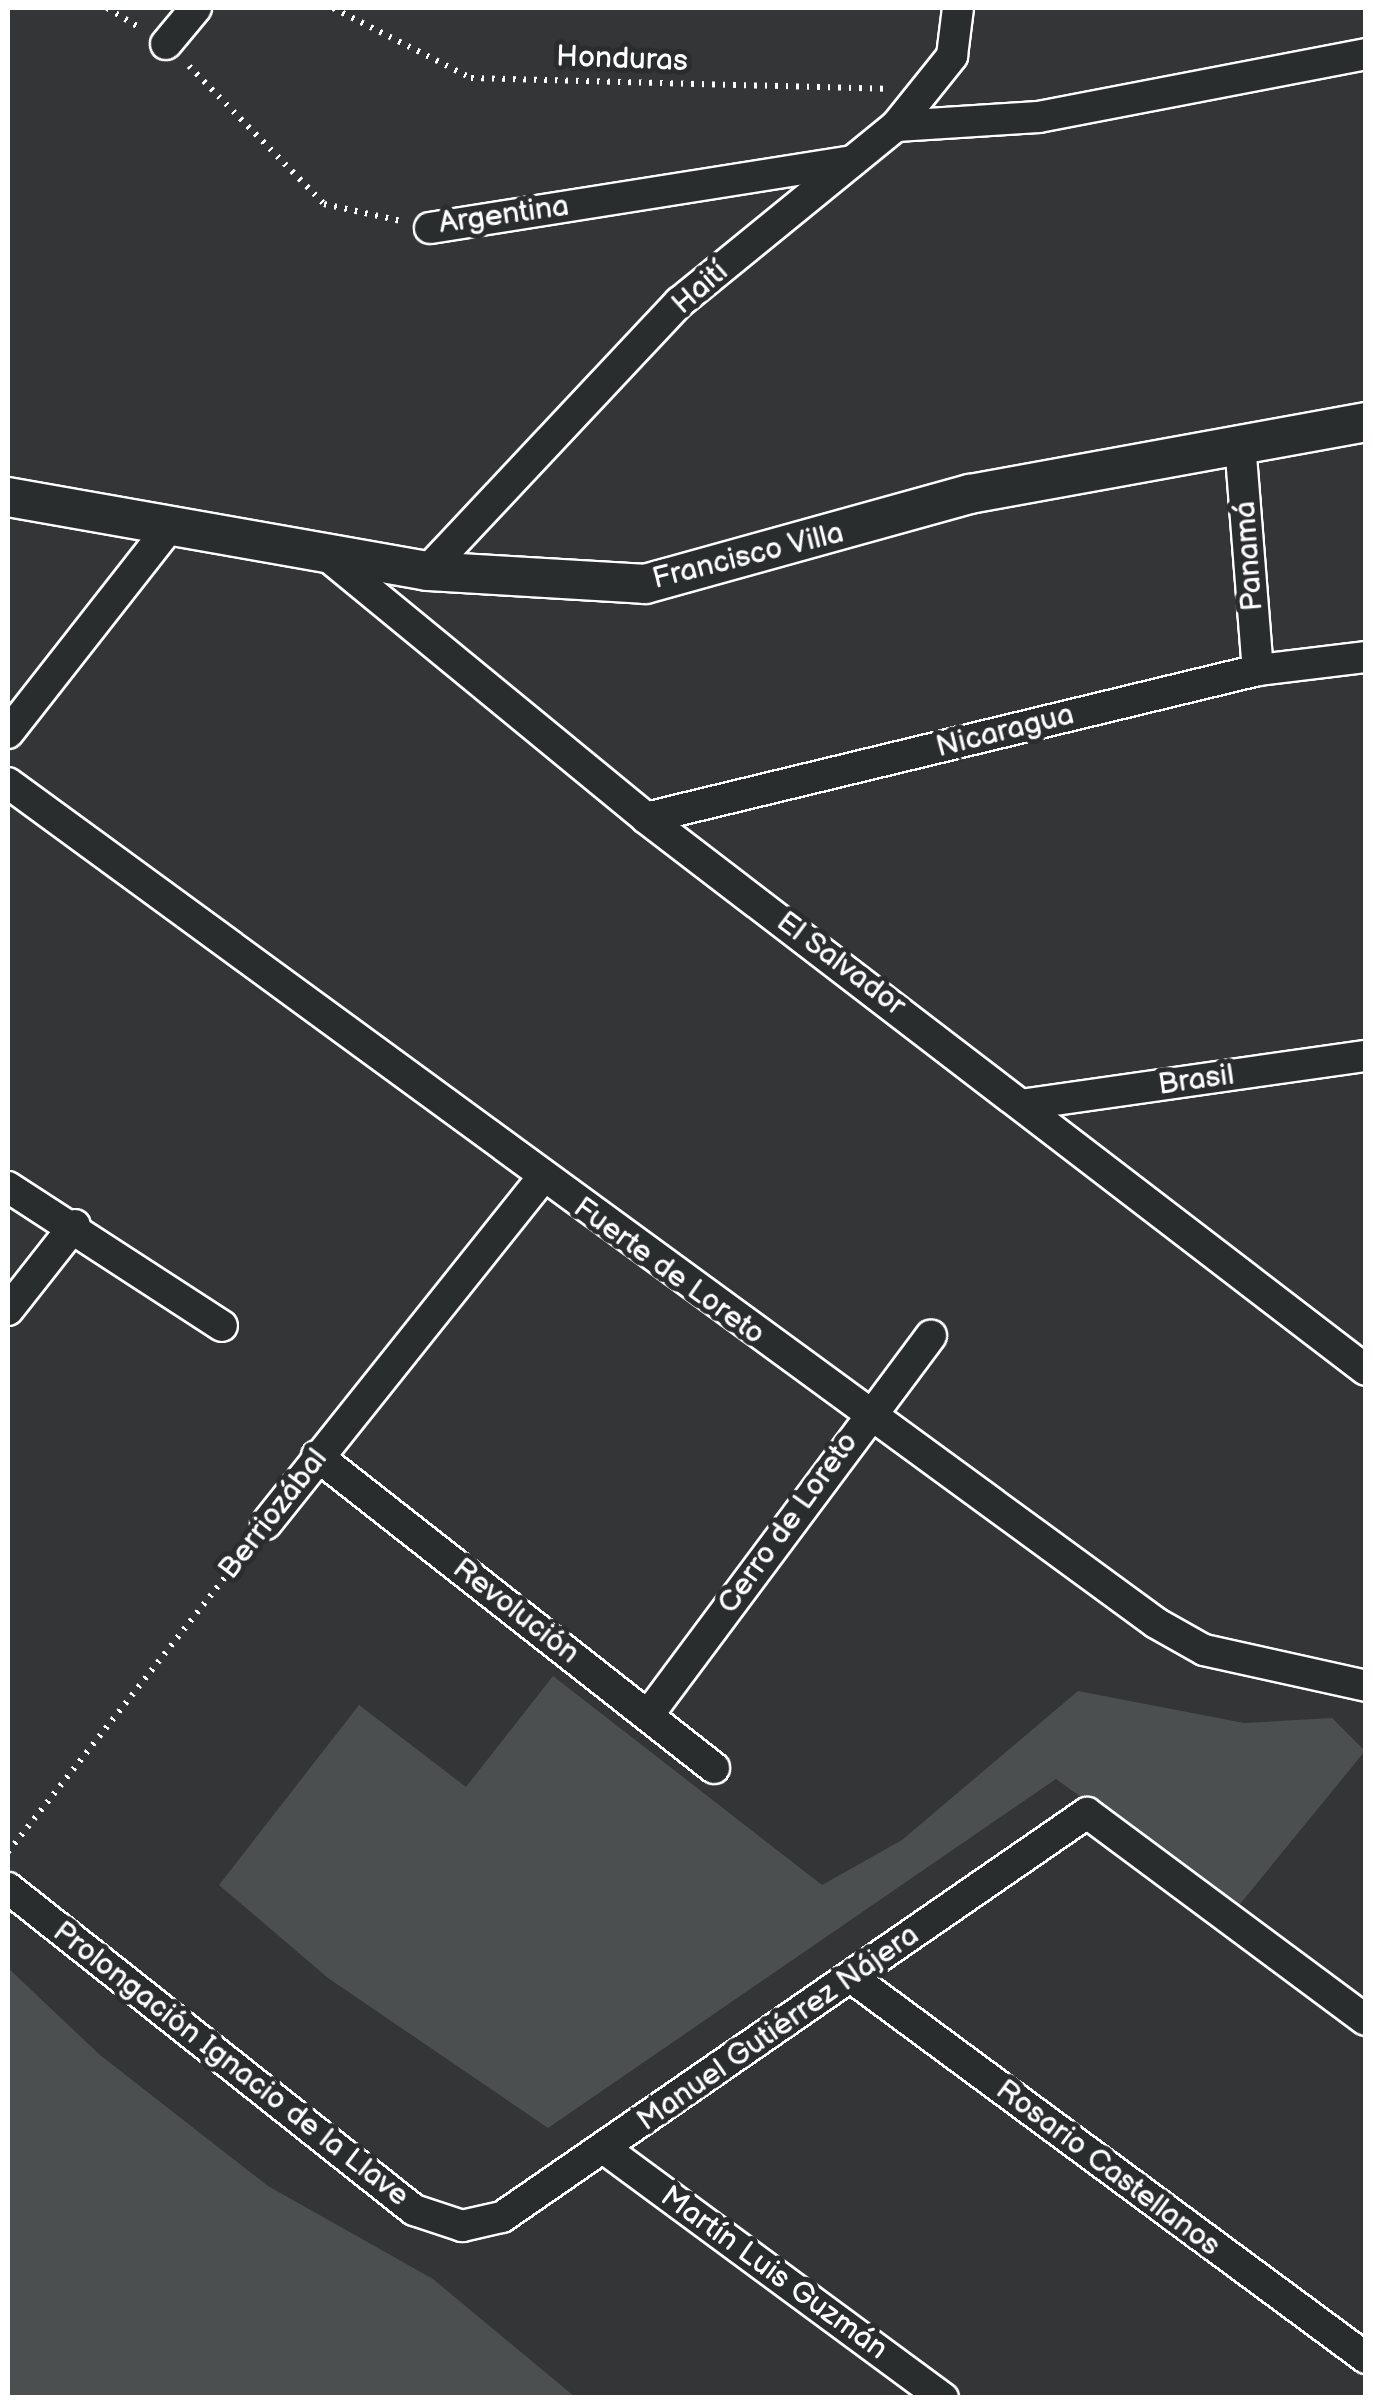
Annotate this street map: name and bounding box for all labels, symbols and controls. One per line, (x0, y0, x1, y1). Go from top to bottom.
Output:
street label: Honduras (555, 39, 689, 79)
street label: Argentina (437, 188, 571, 242)
street label: Haití (665, 254, 735, 322)
street label: Panamá (1227, 500, 1271, 612)
street label: Francisco Villa (648, 515, 848, 597)
street label: Nicaragua (932, 697, 1078, 765)
street label: El Salvador (769, 904, 913, 1024)
street label: Brasil (1156, 1057, 1236, 1103)
street label: Fuerte de Loreto (566, 1190, 772, 1352)
street label: Cerro de Loreto (710, 1425, 866, 1621)
street label: Berriozábal (211, 1442, 335, 1586)
street label: Revolución (446, 1550, 586, 1672)
street label: Prolongación Ignacio de la Llave (46, 1914, 416, 2214)
street label: Manuel Gutiérrez Nájera (630, 1917, 926, 2139)
street label: Rosario Castellanos (989, 2072, 1227, 2264)
street label: Martín Luis Guzmán (654, 2179, 894, 2367)

